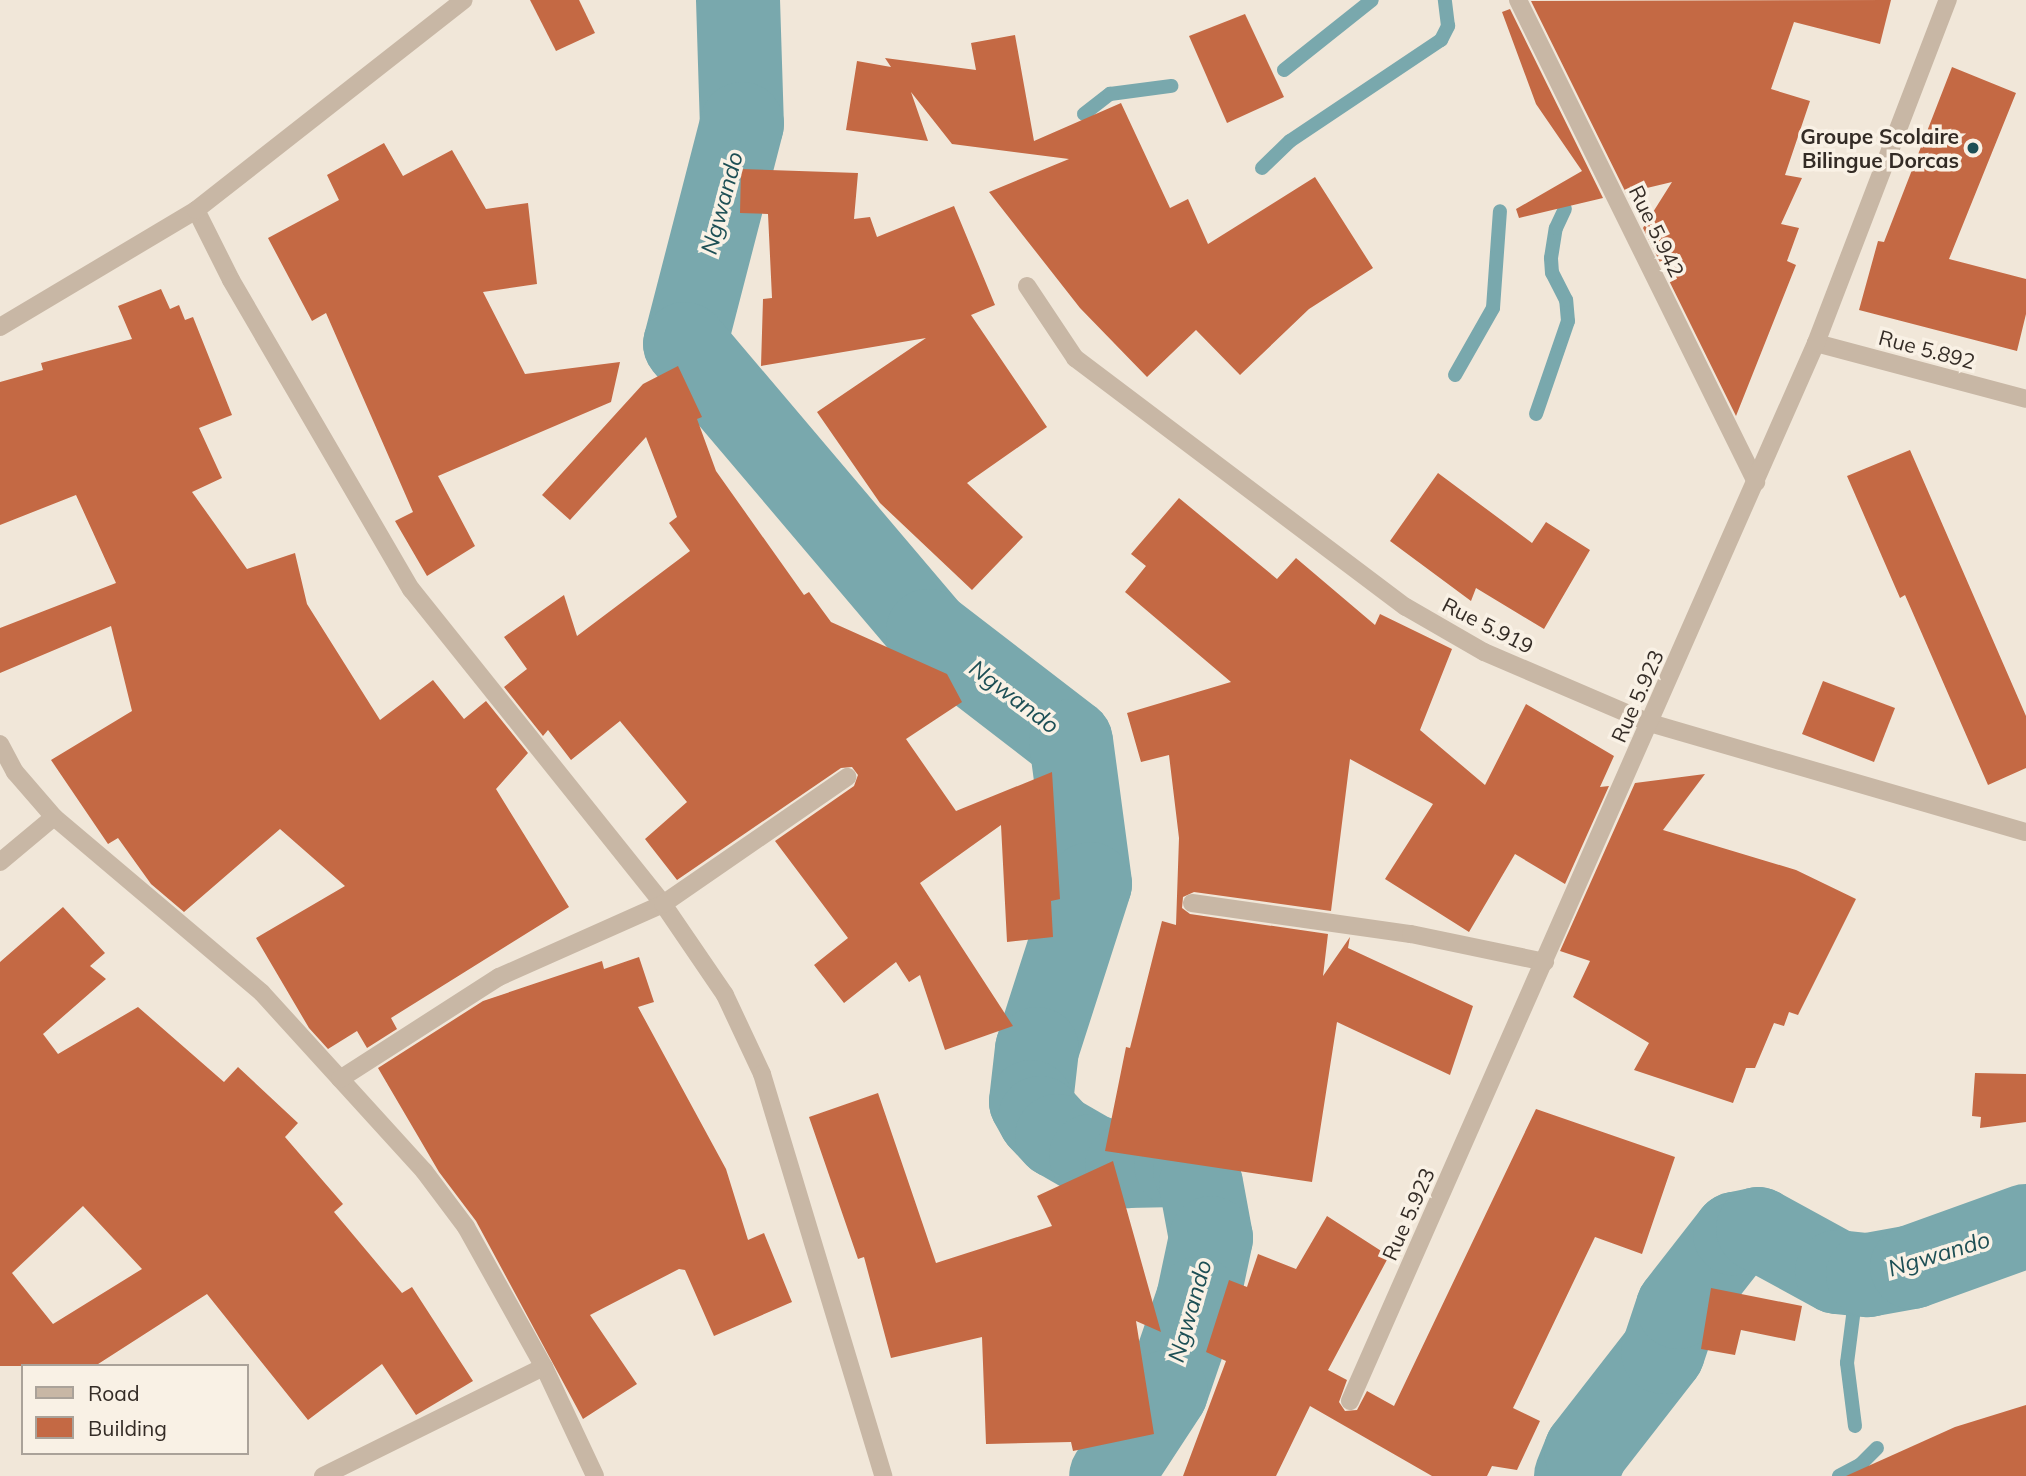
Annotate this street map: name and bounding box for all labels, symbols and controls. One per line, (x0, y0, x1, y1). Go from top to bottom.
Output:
place label: Groupe Scolaire Bilingue Dorcas (1800, 123, 1959, 173)
marker: Groupe Scolaire Bilingue Dorcas (1965, 140, 1981, 156)
water label: Ngwando (695, 149, 749, 257)
street label: Rue 5.942 (1624, 181, 1690, 281)
street label: Rue 5.892 (1876, 324, 1978, 374)
street label: Rue 5.919 (1438, 591, 1538, 659)
street label: Rue 5.923 (1605, 646, 1669, 746)
water label: Ngwando (964, 654, 1064, 740)
street label: Rue 5.923 (1376, 1164, 1440, 1264)
water label: Ngwando (1885, 1225, 1993, 1283)
water label: Ngwando (1162, 1257, 1218, 1365)
legend (21, 1364, 248, 1455)
text: Road (88, 1380, 139, 1406)
text: Building (88, 1415, 167, 1441)

